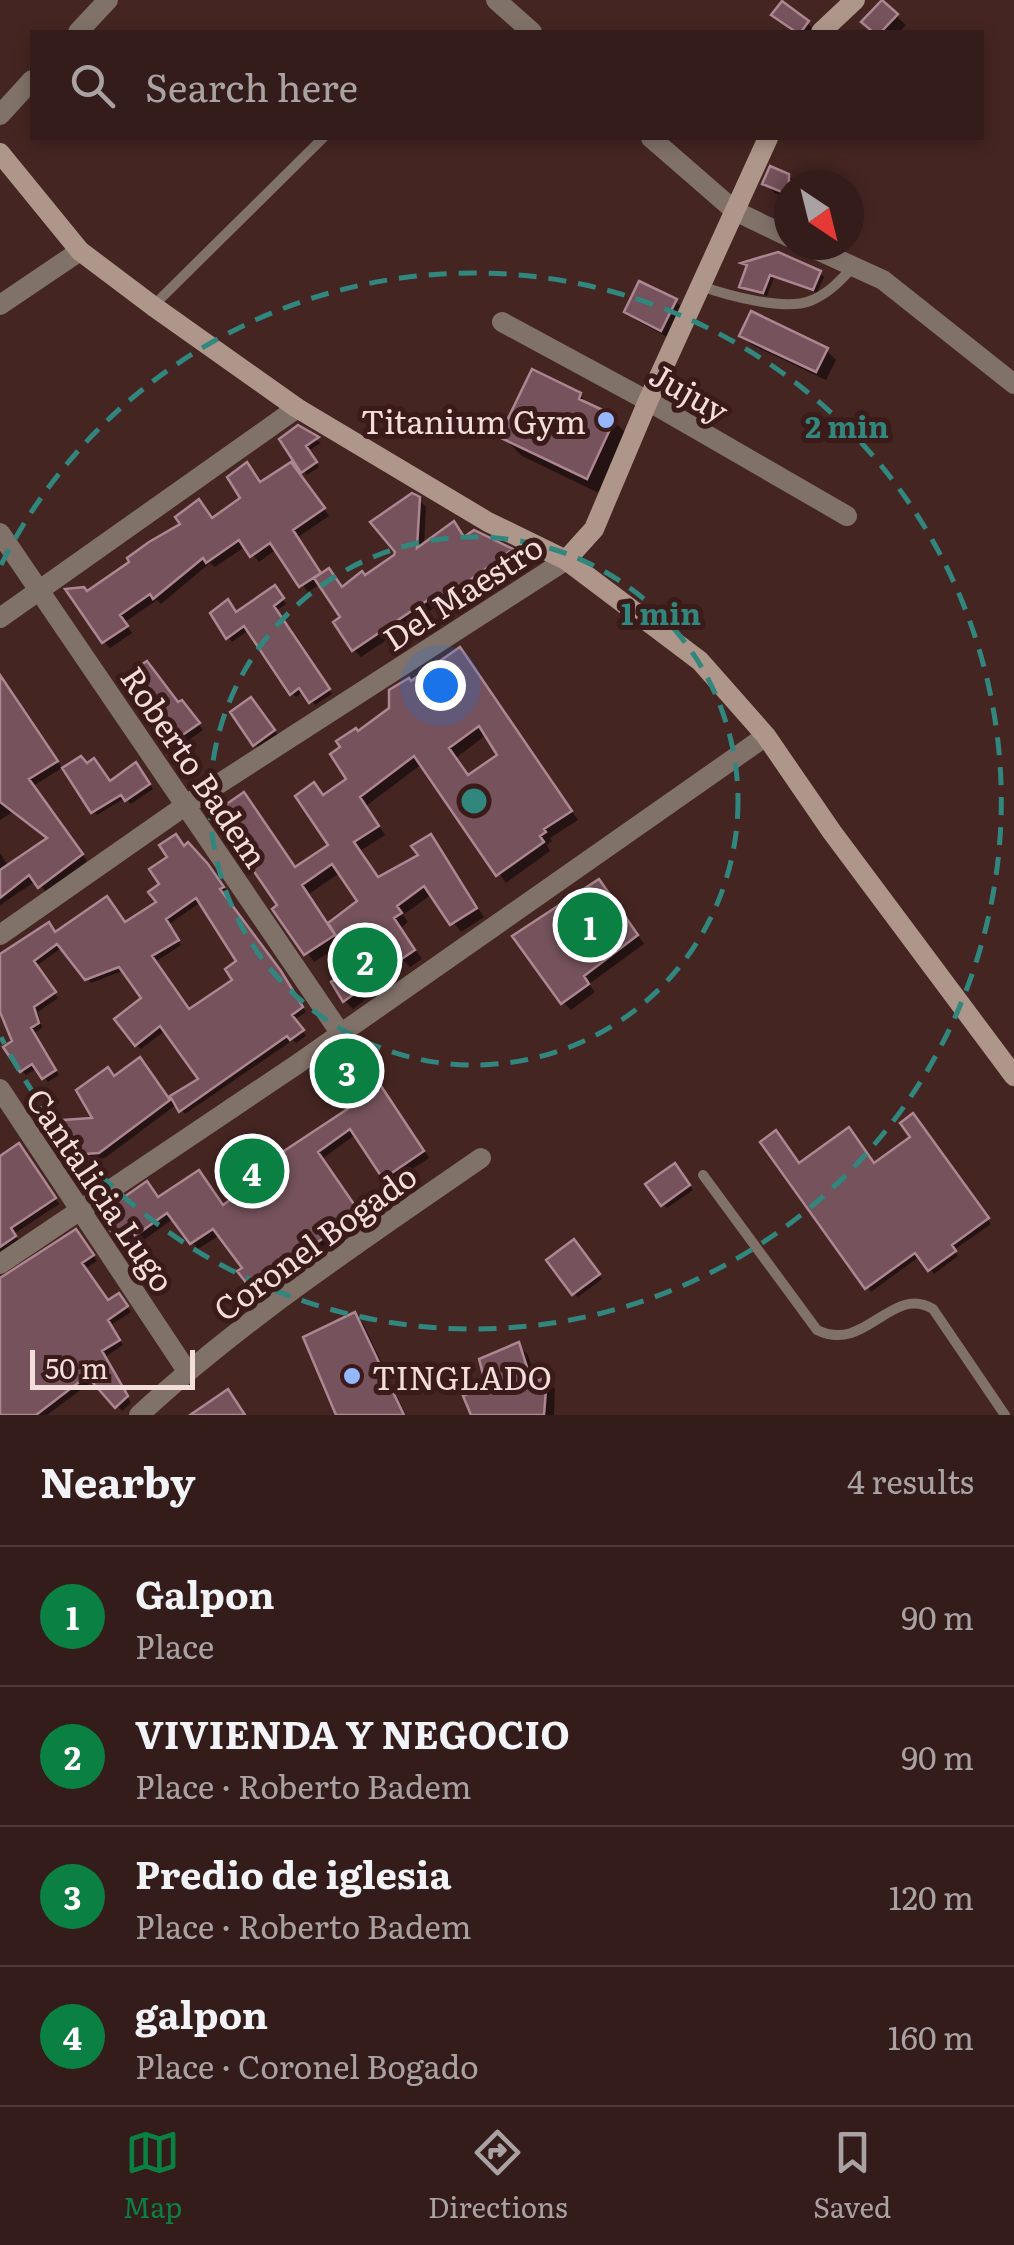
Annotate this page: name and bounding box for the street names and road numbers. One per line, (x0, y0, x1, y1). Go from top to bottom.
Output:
street label: Jujuy (641, 349, 739, 433)
street label: Del Maestro (372, 521, 552, 661)
street label: Roberto Badem (111, 656, 281, 876)
street label: Cantalicia Lugo (16, 1077, 188, 1301)
street label: Coronel Bogado (202, 1151, 426, 1331)

